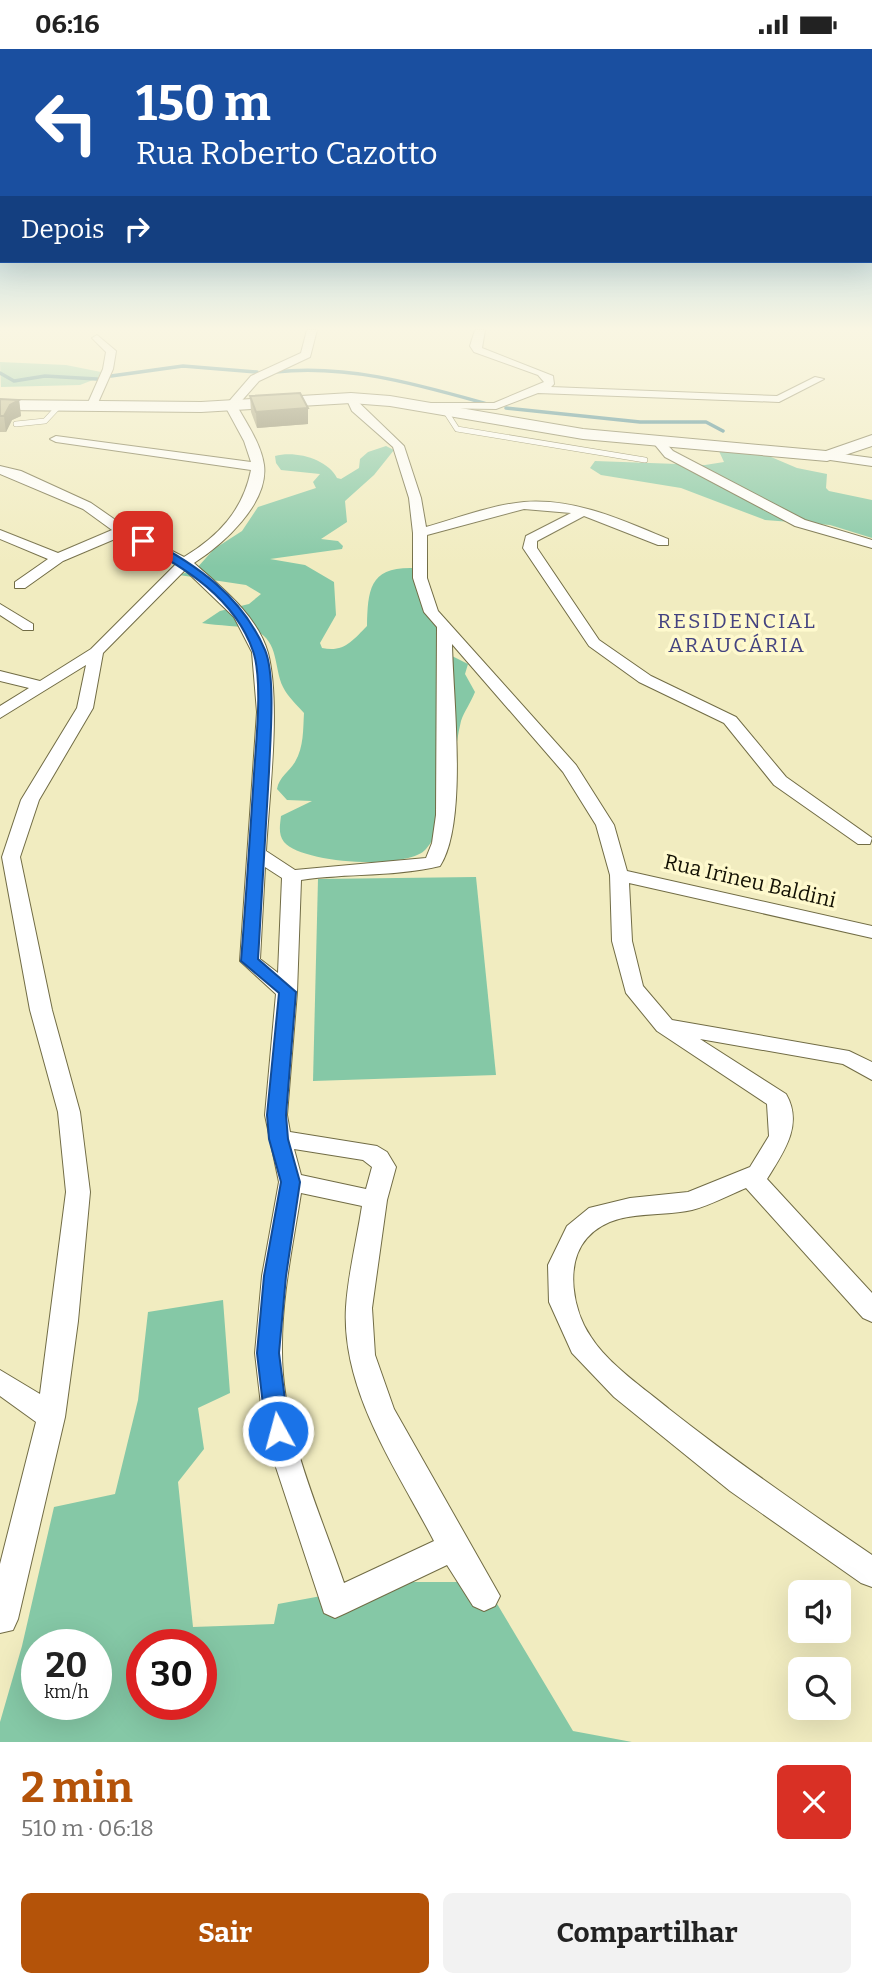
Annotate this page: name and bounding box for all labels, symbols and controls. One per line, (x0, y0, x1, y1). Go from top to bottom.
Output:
text: 06:16 (35, 9, 100, 40)
text: 150 m (136, 74, 271, 133)
icon: left (21, 77, 112, 168)
text: Rua Roberto Cazotto (136, 134, 438, 172)
icon: right (118, 210, 156, 248)
text: Depois (21, 214, 104, 245)
pin (113, 511, 173, 571)
icon: arrive (124, 522, 162, 560)
district label: RESIDENCIAL ARAUCÁRIA (657, 608, 817, 658)
street label: Rua Irineu Baldini (661, 849, 839, 913)
position arrow (241, 1394, 315, 1468)
map controls (788, 1580, 851, 1720)
button: sound (788, 1580, 851, 1643)
speed limit sign: 30 (126, 1629, 217, 1720)
text: 20 (46, 1644, 87, 1686)
button: search (788, 1657, 851, 1720)
text: km/h (44, 1681, 89, 1703)
text: 2 min (21, 1763, 133, 1813)
button: close (777, 1765, 851, 1839)
text: 510 m · 06:18 (21, 1814, 154, 1842)
button: Sair (21, 1893, 429, 1973)
button: Compartilhar (443, 1893, 851, 1973)

